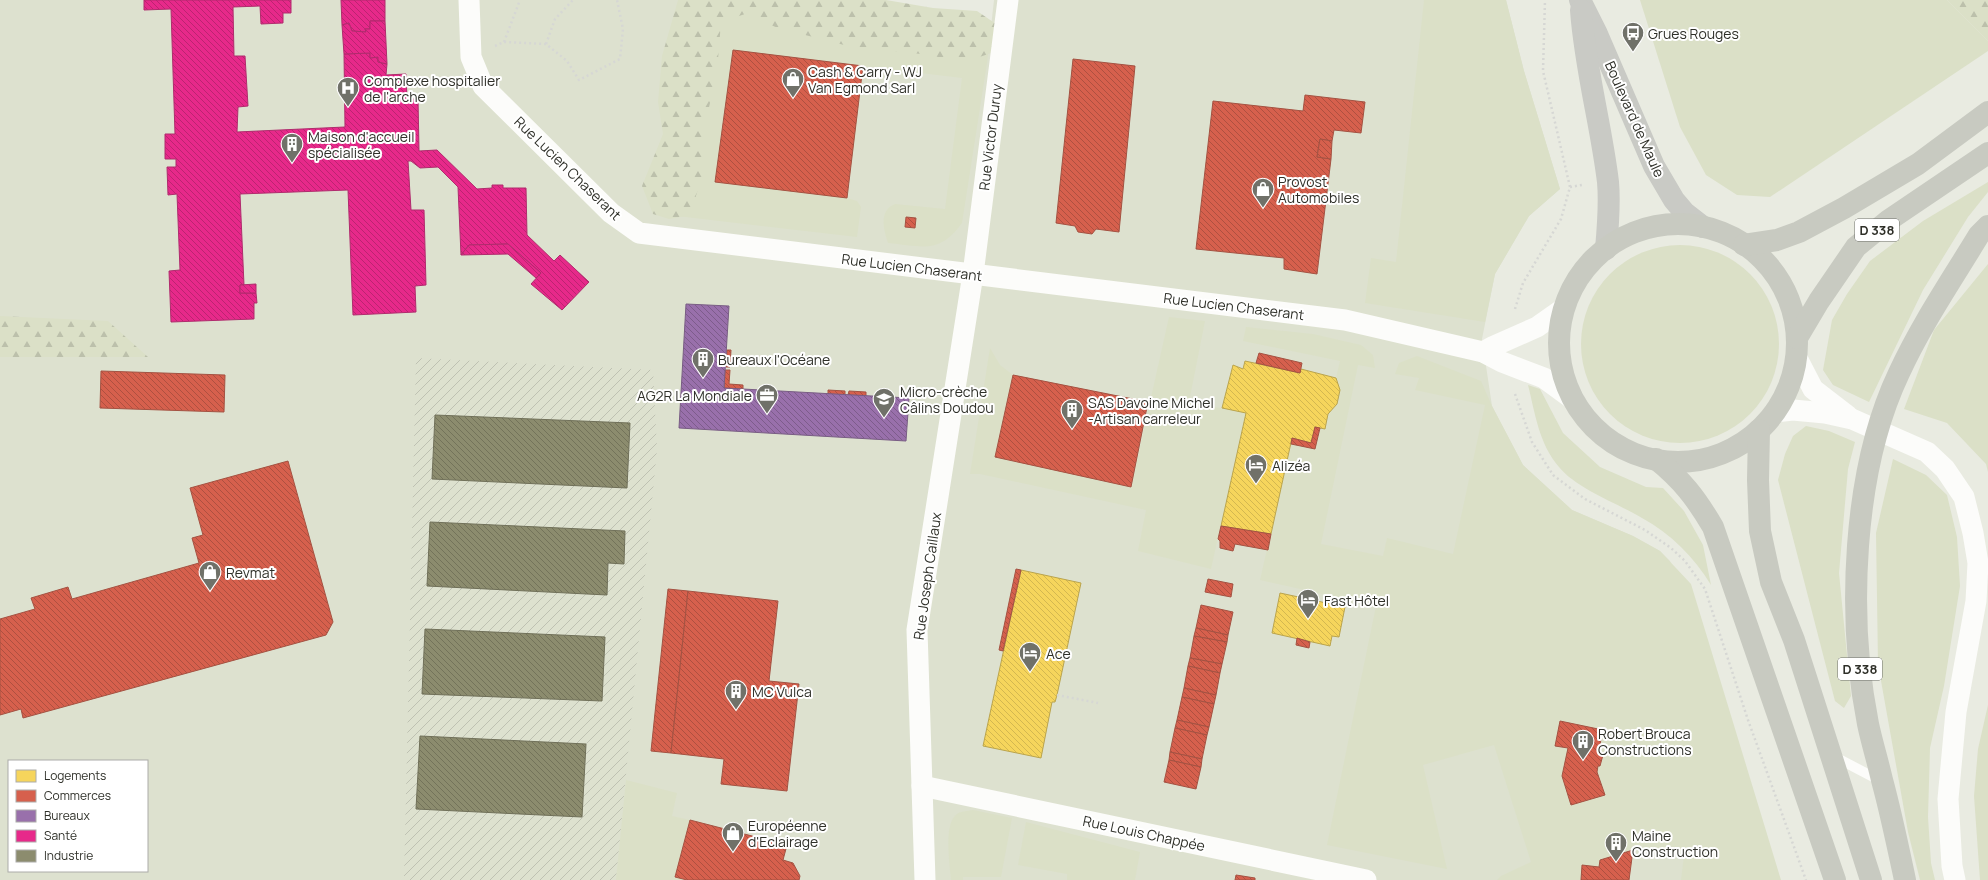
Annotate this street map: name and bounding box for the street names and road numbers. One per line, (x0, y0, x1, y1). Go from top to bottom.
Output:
street label: Boulevard de Maule (1601, 58, 1669, 180)
street label: Rue Victor Duruy (974, 82, 1006, 191)
street label: Rue Lucien Chaserant (510, 112, 626, 224)
road number: D 338 (1855, 219, 1899, 241)
street label: Rue Lucien Chaserant (841, 249, 984, 285)
street label: Rue Lucien Chaserant (1163, 288, 1306, 324)
street label: Rue Joseph Caillaux (909, 510, 945, 641)
road number: D 338 (1838, 658, 1882, 680)
street label: Rue Louis Chappée (1081, 811, 1207, 855)

